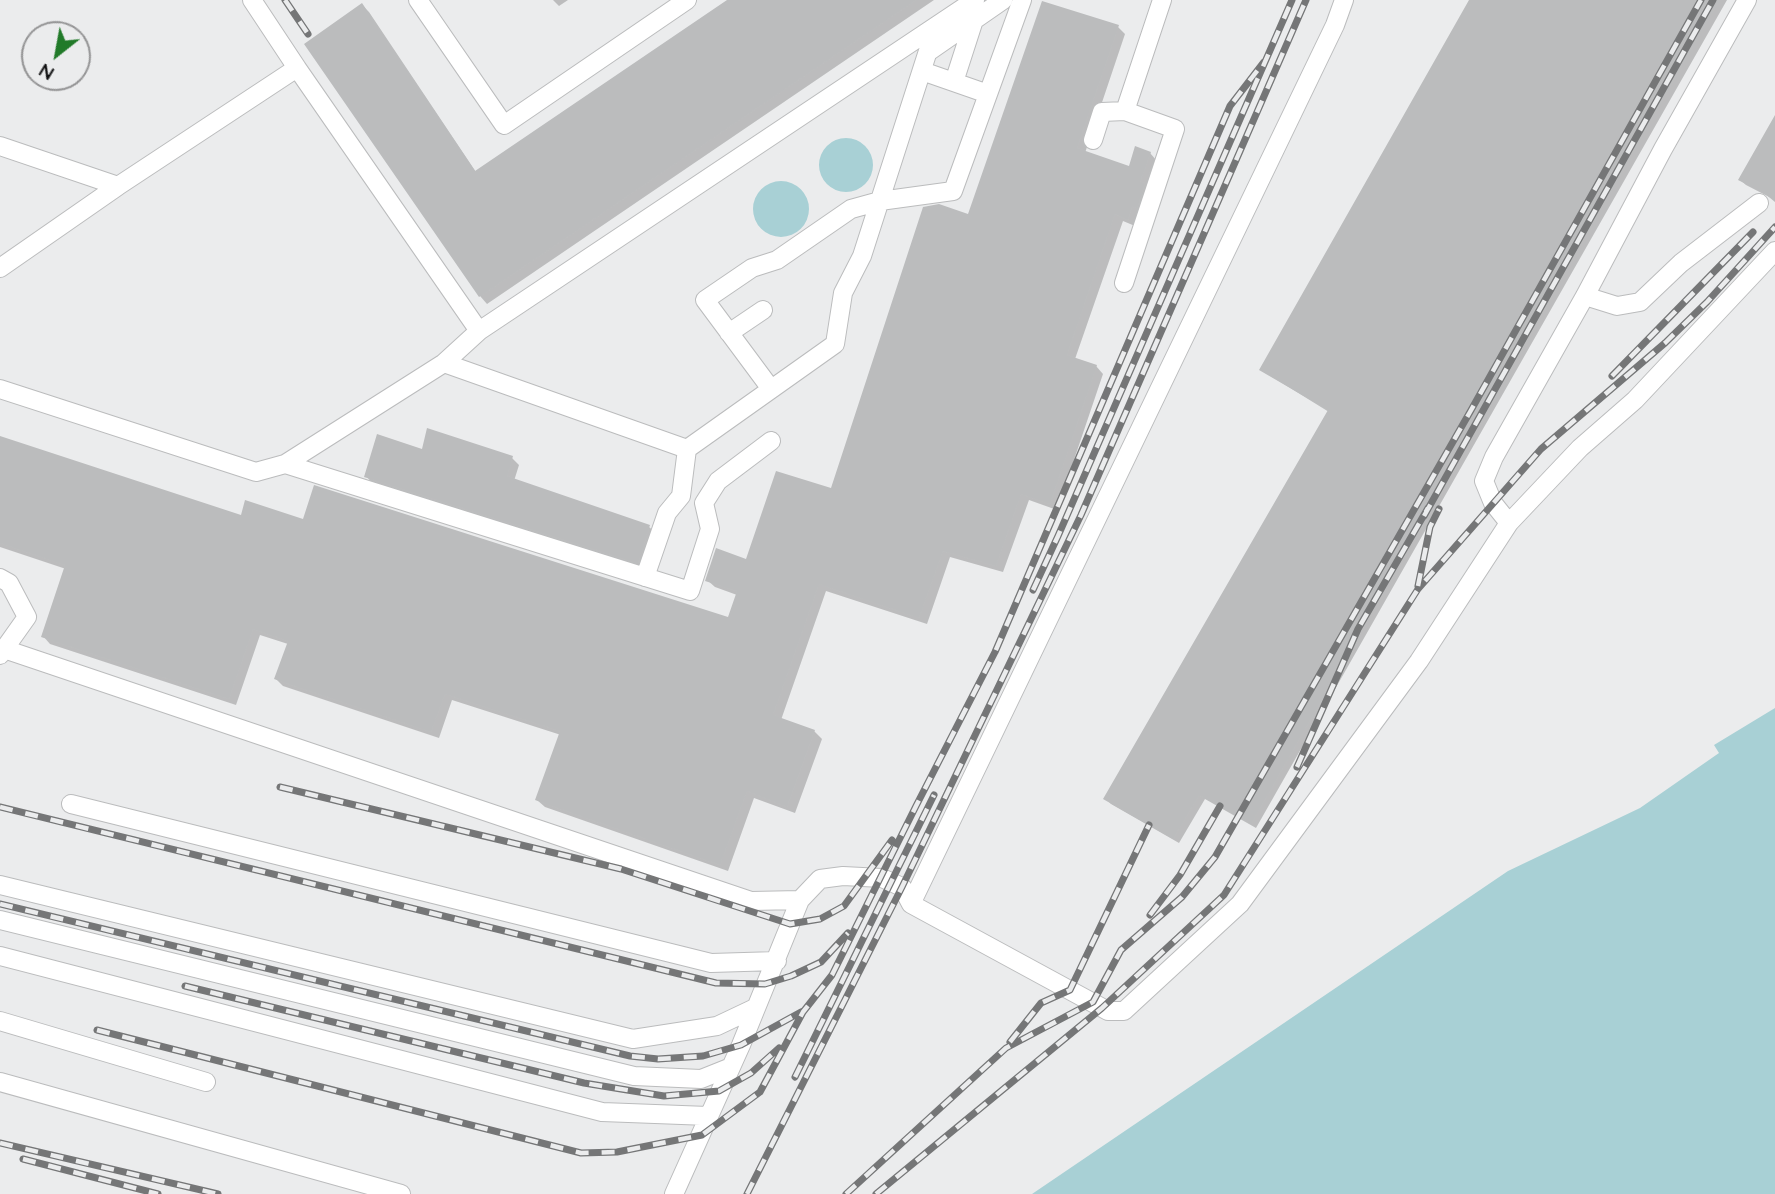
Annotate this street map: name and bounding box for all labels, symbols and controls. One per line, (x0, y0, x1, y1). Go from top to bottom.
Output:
north arrow (21, 21, 91, 91)
text: N (34, 58, 58, 86)

